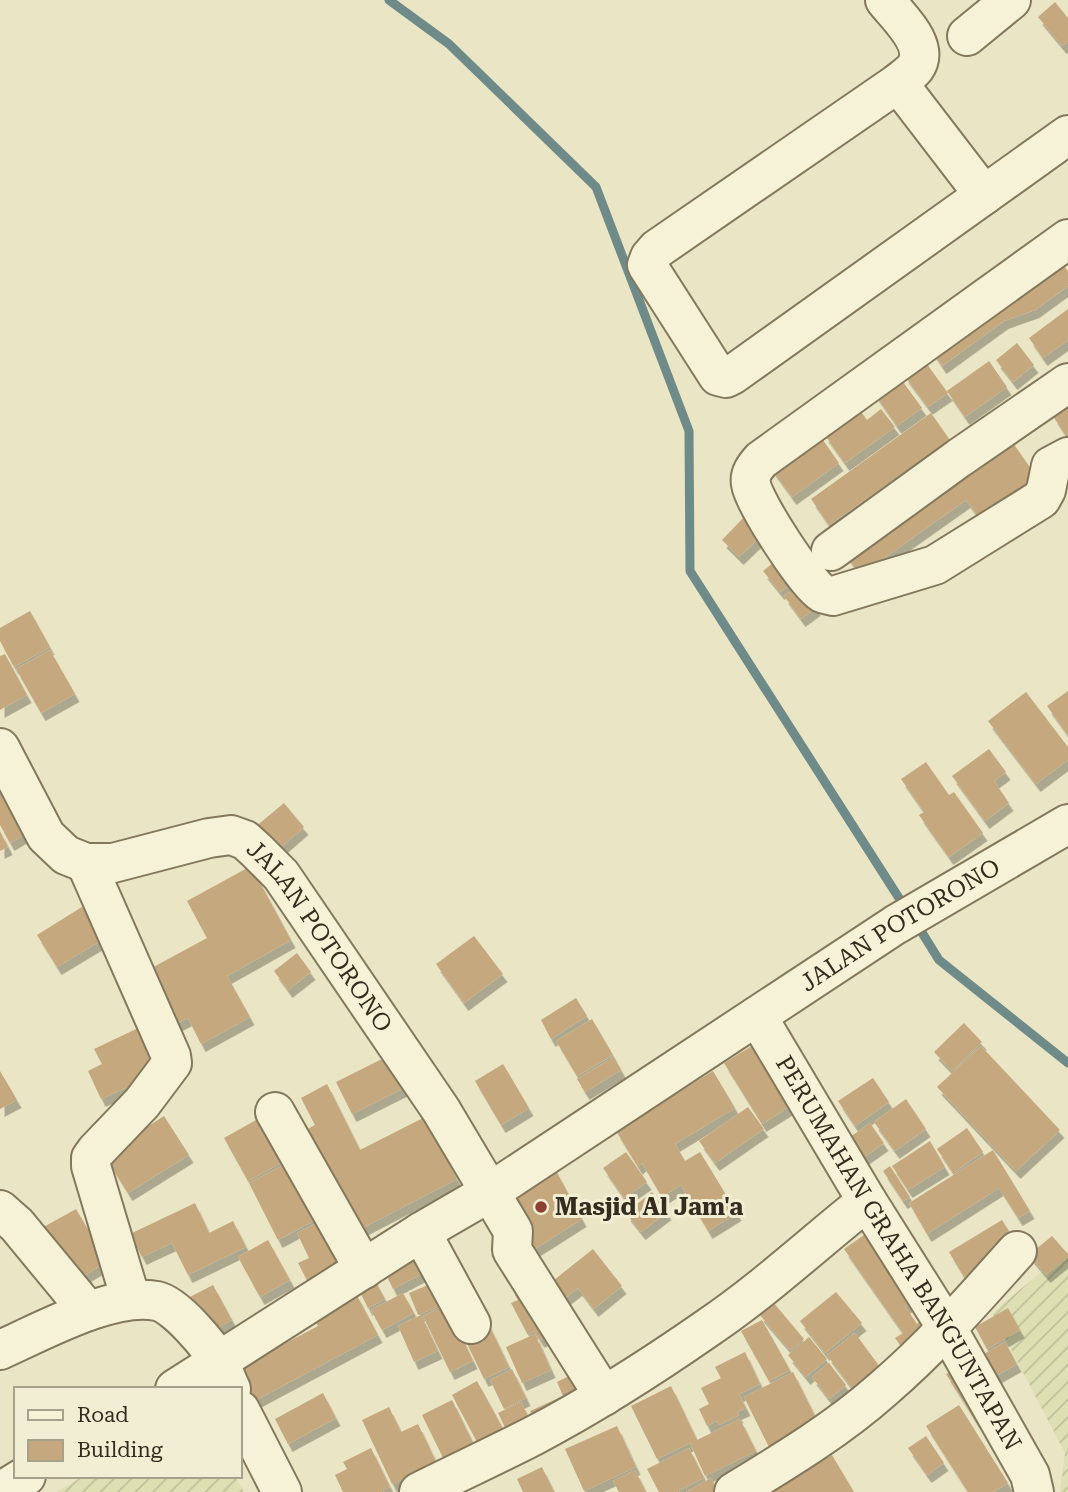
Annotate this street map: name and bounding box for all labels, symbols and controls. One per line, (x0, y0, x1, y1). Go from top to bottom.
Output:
street label: JALAN POTORONO (241, 835, 398, 1037)
street label: JALAN POTORONO (795, 853, 1005, 998)
street label: PERUMAHAN GRAHA BANGUNTAPAN (770, 1051, 1027, 1455)
place label: Masjid Al Jam'a (555, 1193, 743, 1221)
marker: Masjid Al Jam'a (533, 1199, 549, 1215)
legend (14, 1387, 242, 1478)
text: Road (77, 1403, 129, 1427)
text: Building (77, 1438, 163, 1462)

